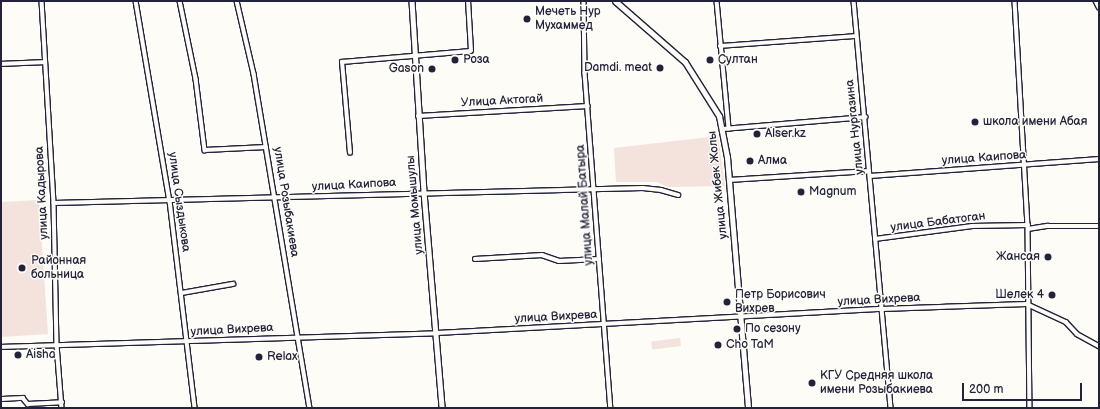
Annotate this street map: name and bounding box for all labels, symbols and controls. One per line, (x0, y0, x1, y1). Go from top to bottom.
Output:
place label: Мечеть Нур Мухаммед (535, 5, 601, 33)
marker: Мечеть Нур Мухаммед (522, 14, 532, 24)
place label: Роза (463, 53, 490, 67)
place label: Султан (718, 53, 758, 67)
marker: Роза (450, 55, 460, 65)
marker: Султан (705, 55, 715, 65)
place label: Damdi. meat (584, 61, 652, 75)
place label: Gason (389, 62, 424, 76)
marker: Damdi. meat (655, 63, 665, 73)
marker: Gason (427, 64, 437, 74)
street label: улица Нургазина (843, 79, 867, 175)
street label: Улица Актогай (461, 92, 543, 110)
place label: школа имени Абая (983, 115, 1087, 129)
marker: школа имени Абая (970, 117, 980, 127)
place label: Alser.kz (765, 127, 806, 141)
marker: Alser.kz (752, 129, 762, 139)
street label: улица Жибек Жолы (705, 130, 731, 240)
street label: улица Малай Батыра (574, 144, 596, 266)
street label: улица Кадырова (32, 146, 52, 240)
street label: улица Розыбакиева (270, 146, 302, 258)
street label: улица Каипова (941, 148, 1027, 168)
street label: улица Сыздыкова (165, 151, 193, 253)
place label: Алма (758, 154, 787, 168)
street label: улица Момышулы (403, 155, 427, 255)
marker: Алма (745, 156, 755, 166)
street label: улица Каипова (311, 176, 397, 194)
place label: Magnum (809, 185, 856, 199)
marker: Magnum (796, 187, 806, 197)
street label: улица Бабатоган (890, 209, 986, 235)
place label: Жансая (996, 250, 1040, 264)
marker: Жансая (1043, 252, 1053, 262)
place label: Районная больница (31, 254, 86, 282)
marker: Районная больница (16, 262, 28, 274)
place label: Петр Борисович Вихрев (735, 288, 826, 316)
place label: Шелек 4 (995, 288, 1044, 302)
marker: Шелек 4 (1047, 290, 1057, 300)
street label: улица Вихрева (837, 291, 921, 309)
marker: Петр Борисович Вихрев (722, 297, 732, 307)
street label: улица Вихрева (514, 308, 598, 326)
street label: улица Вихрева (190, 321, 274, 339)
place label: По сезону (745, 322, 800, 336)
marker: По сезону (732, 324, 742, 334)
place label: Cho TaM (726, 338, 774, 352)
marker: Cho TaM (713, 340, 723, 350)
place label: Aisha (26, 348, 56, 362)
marker: Aisha (13, 350, 23, 360)
place label: Relax (267, 350, 298, 364)
marker: Relax (254, 352, 264, 362)
place label: КГУ Средняя школа имени Розыбакиева (820, 369, 933, 397)
scale bar (964, 375, 1084, 401)
marker: КГУ Средняя школа имени Розыбакиева (807, 378, 817, 388)
text: 200 m (969, 382, 1003, 397)

